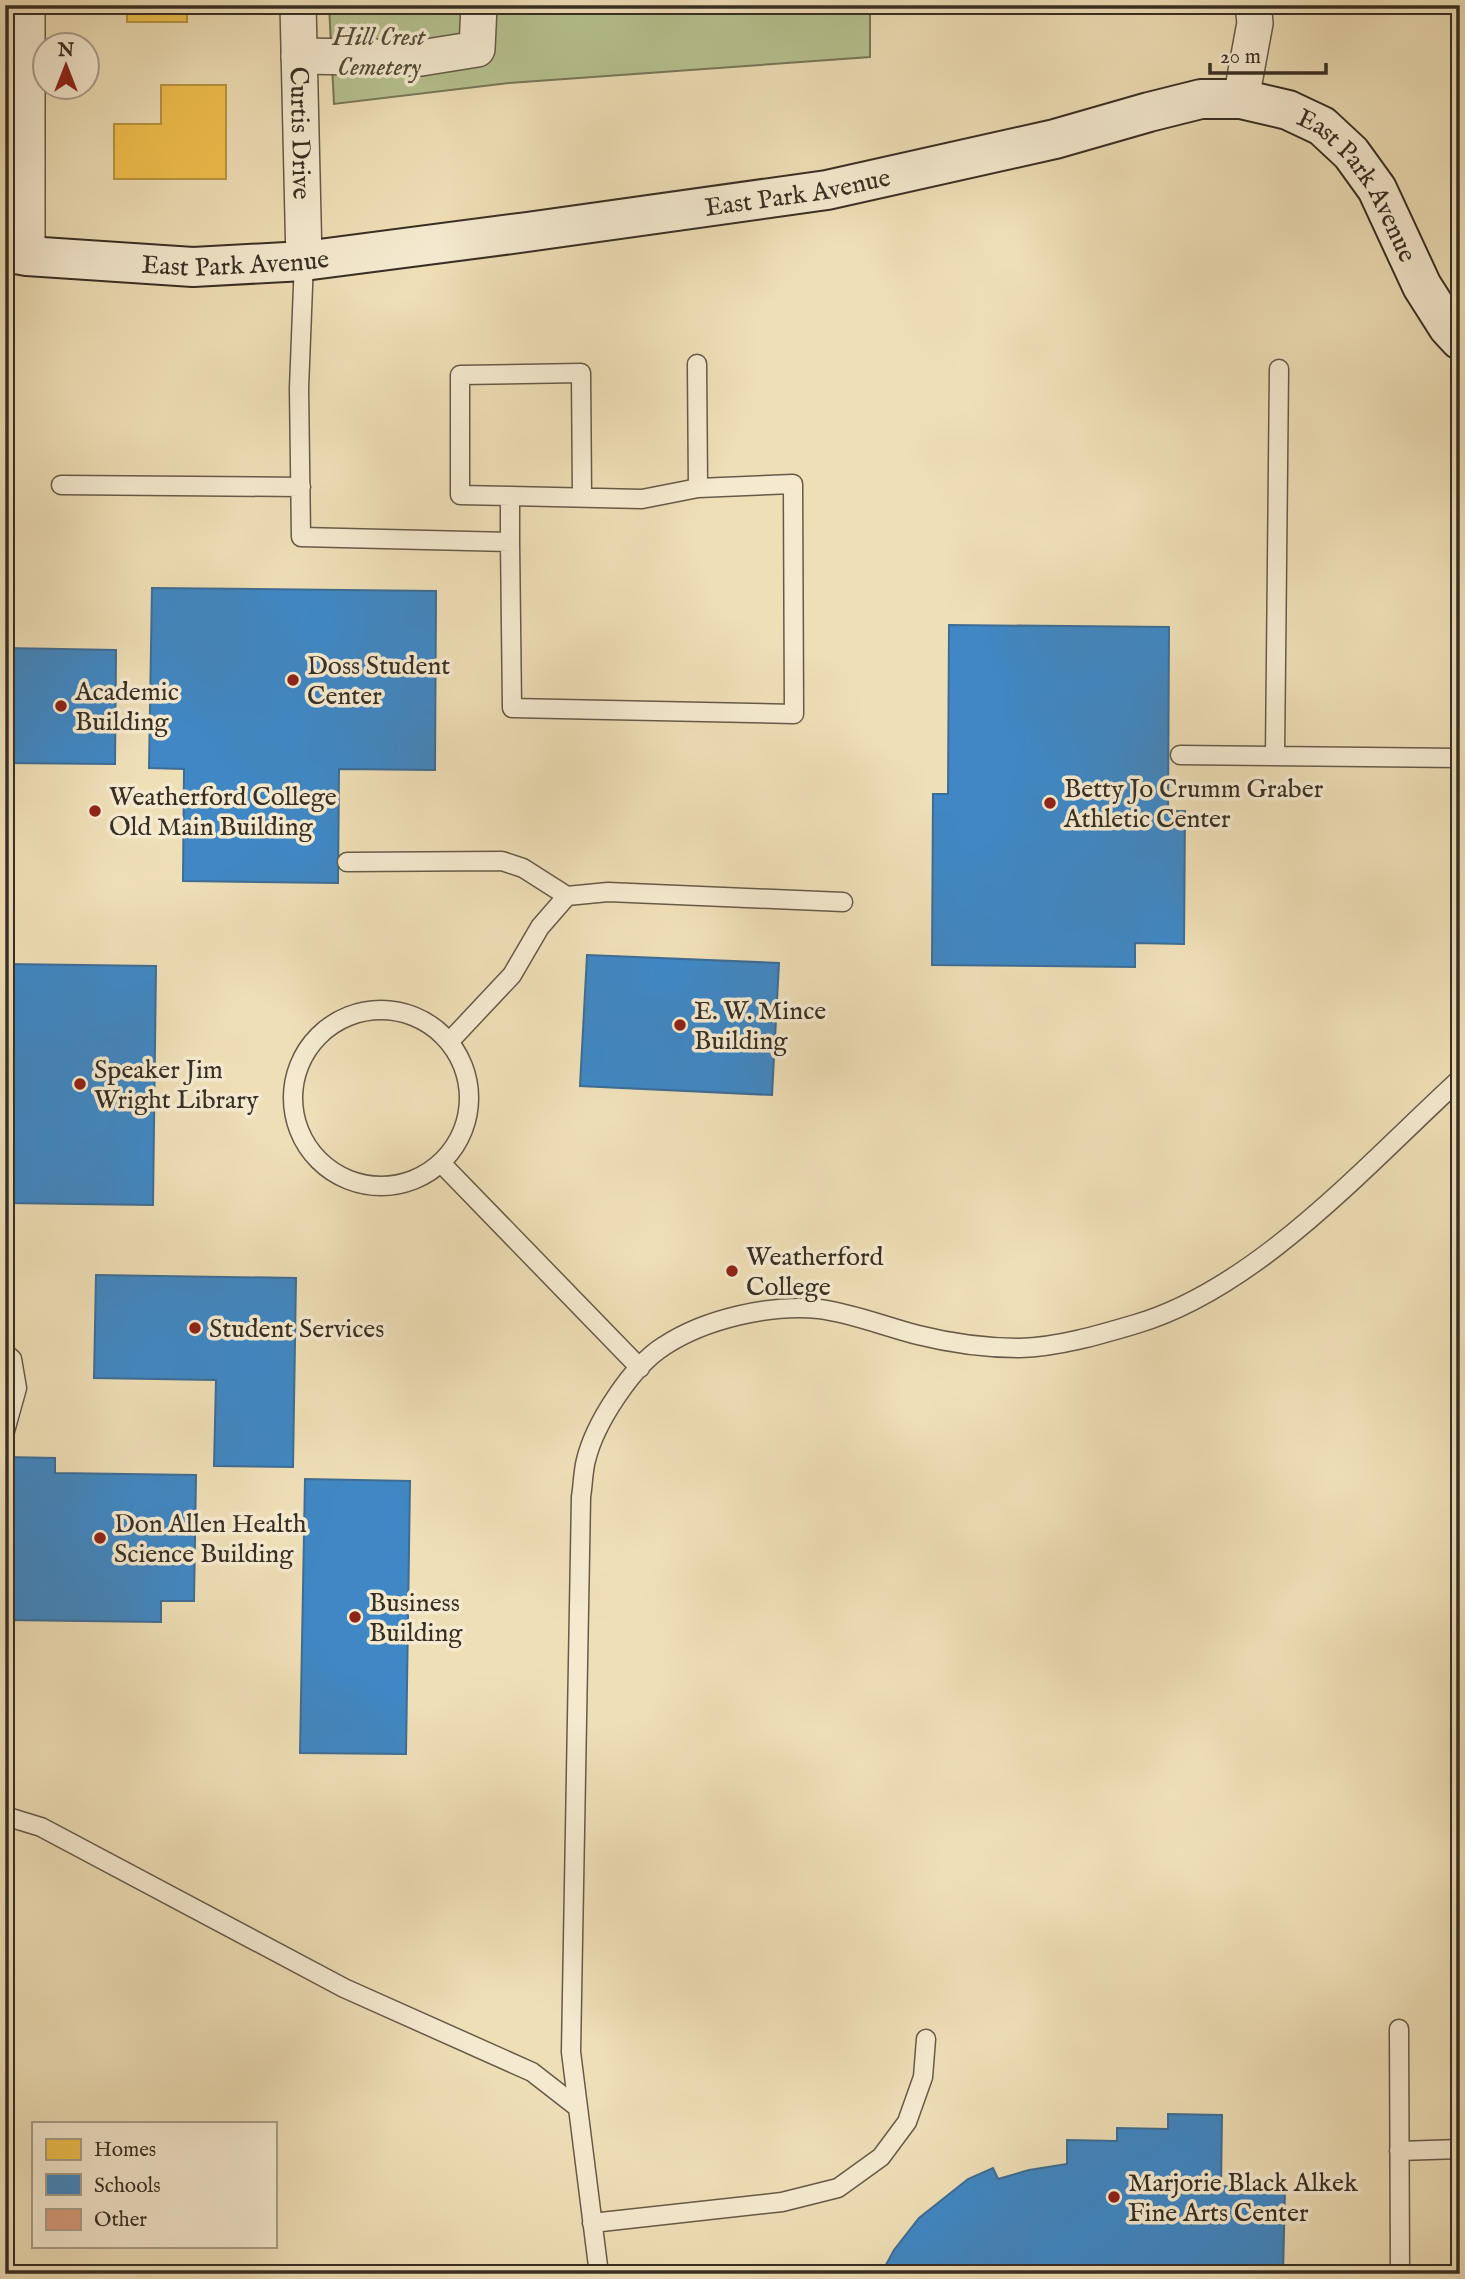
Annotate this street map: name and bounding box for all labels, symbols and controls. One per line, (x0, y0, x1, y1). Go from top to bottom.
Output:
park label: Hill Crest Cemetery (331, 21, 427, 84)
north arrow (32, 32, 102, 102)
scale bar (1210, 32, 1325, 76)
text: N (57, 39, 75, 63)
text: 20 m (1220, 44, 1261, 71)
street label: Curtis Drive (281, 66, 318, 200)
street label: East Park Avenue (1291, 102, 1424, 268)
street label: East Park Avenue (703, 161, 894, 225)
street label: East Park Avenue (140, 243, 331, 285)
place label: Doss Student Center (307, 650, 450, 713)
marker: Doss Student Center (285, 672, 301, 688)
place label: Academic Building (74, 676, 179, 739)
marker: Academic Building (53, 698, 69, 714)
place label: Betty Jo Crumm Graber Athletic Center (1063, 773, 1324, 836)
place label: Weatherford College Old Main Building (109, 781, 337, 844)
marker: Betty Jo Crumm Graber Athletic Center (1042, 795, 1058, 811)
marker: Weatherford College Old Main Building (87, 803, 103, 819)
place label: E. W. Mince Building (694, 995, 826, 1058)
marker: E. W. Mince Building (672, 1017, 688, 1033)
place label: Speaker Jim Wright Library (94, 1054, 259, 1117)
marker: Speaker Jim Wright Library (72, 1076, 88, 1092)
place label: Weatherford College (746, 1241, 884, 1304)
marker: Weatherford College (724, 1263, 740, 1279)
place label: Student Services (209, 1313, 384, 1346)
marker: Student Services (187, 1320, 203, 1336)
place label: Don Allen Health Science Building (114, 1508, 307, 1571)
marker: Don Allen Health Science Building (92, 1530, 108, 1546)
place label: Business Building (369, 1587, 463, 1650)
marker: Business Building (347, 1609, 363, 1625)
legend (32, 2122, 276, 2248)
text: Homes (94, 2137, 156, 2164)
place label: Marjorie Black Alkek Fine Arts Center (1128, 2167, 1359, 2230)
text: Schools (94, 2173, 161, 2200)
marker: Marjorie Black Alkek Fine Arts Center (1106, 2189, 1122, 2205)
text: Other (94, 2207, 147, 2234)

